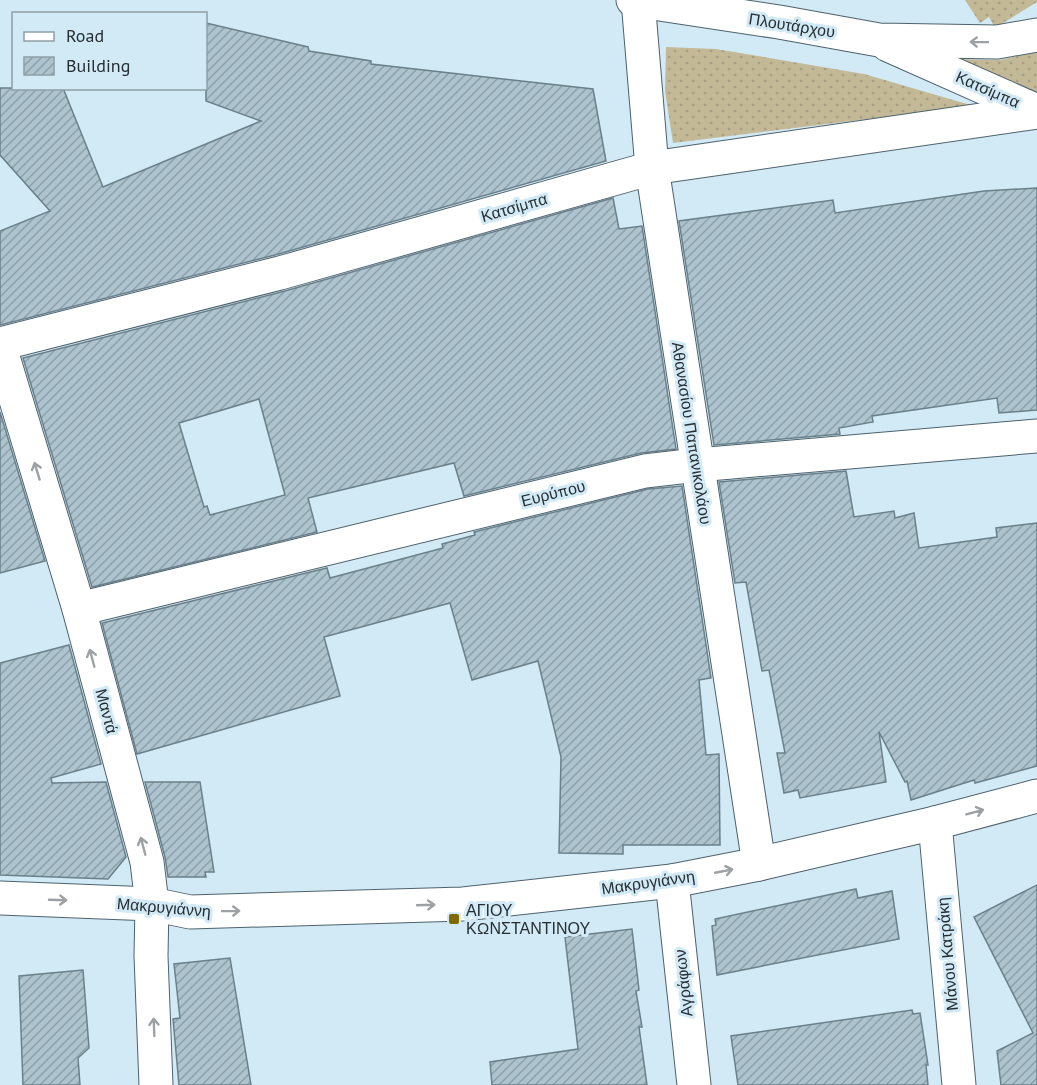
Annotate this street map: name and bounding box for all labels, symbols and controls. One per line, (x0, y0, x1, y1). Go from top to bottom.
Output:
street label: Πλουτάρχου (747, 8, 837, 42)
legend (12, 12, 207, 90)
text: Road (66, 24, 104, 47)
one-way arrow (970, 36, 990, 47)
text: Building (66, 54, 130, 77)
street label: Κατσίμπα (953, 66, 1023, 112)
street label: Κατσίμπα (479, 188, 549, 226)
street label: Αθανασίου Παπανικολάου (668, 340, 716, 526)
one-way arrow (31, 462, 42, 481)
street label: Ευρύπου (519, 475, 587, 511)
one-way arrow (86, 649, 98, 668)
street label: Μαντά (91, 686, 123, 736)
one-way arrow (965, 806, 984, 817)
one-way arrow (136, 837, 148, 856)
one-way arrow (713, 865, 733, 876)
street label: Μακρυγιάννη (600, 866, 696, 898)
street label: Μακρυγιάννη (116, 893, 212, 921)
one-way arrow (48, 895, 68, 906)
street label: Μάνου Κατράκη (932, 896, 962, 1012)
one-way arrow (415, 900, 435, 911)
place label: ΑΓΙΟΥ ΚΩΝΣΤΑΝΤΙΝΟΥ (466, 900, 590, 938)
one-way arrow (220, 905, 240, 916)
marker: ΑΓΙΟΥ ΚΩΝΣΤΑΝΤΙΝΟΥ (447, 912, 461, 926)
street label: Αγράφων (670, 948, 696, 1018)
one-way arrow (148, 1017, 159, 1037)

